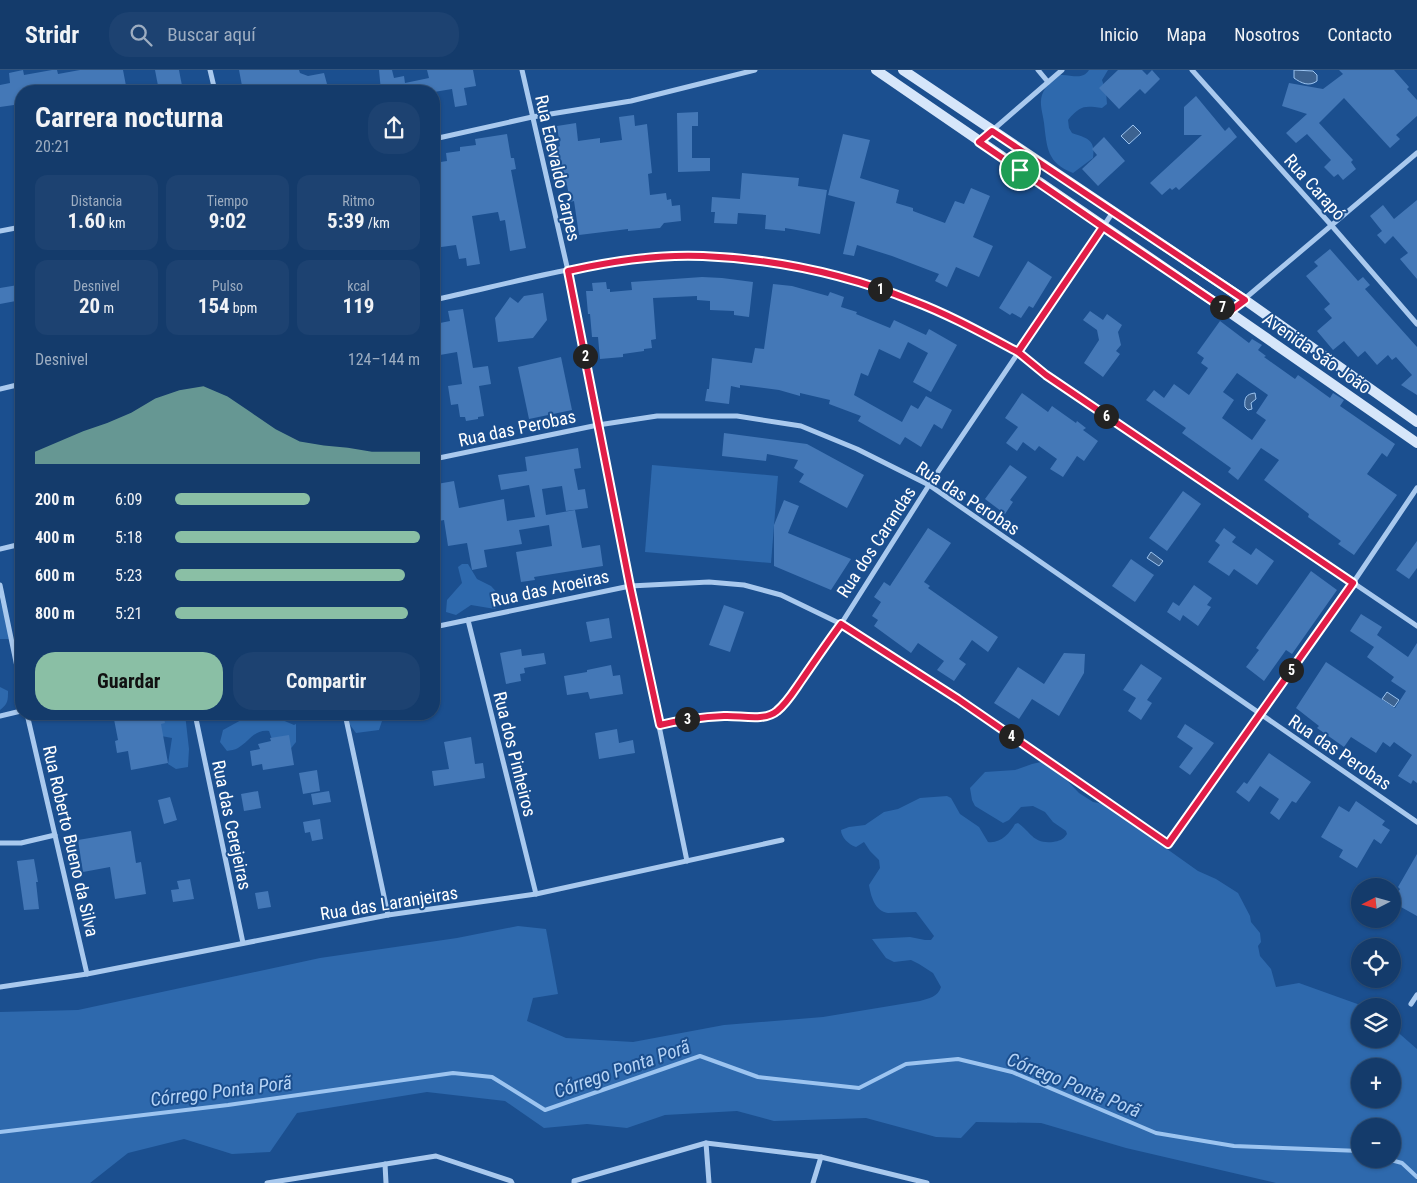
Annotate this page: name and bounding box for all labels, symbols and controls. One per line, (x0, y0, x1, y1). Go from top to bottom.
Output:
search box (109, 12, 459, 57)
text: Stridr (25, 21, 79, 49)
icon: search (127, 21, 155, 49)
text: Buscar aquí (167, 23, 256, 46)
text: Inicio (1100, 24, 1139, 45)
text: Mapa (1167, 24, 1206, 45)
text: Nosotros (1234, 24, 1300, 45)
text: Contacto (1328, 24, 1392, 45)
street label: Rua Edevaldo Carpes (531, 93, 585, 243)
text: Carrera nocturna (35, 101, 224, 134)
button: share (368, 102, 420, 154)
text: 20:21 (35, 137, 70, 156)
pin (999, 149, 1041, 191)
street label: Rua Carapó (1280, 150, 1350, 224)
icon: arrive (1006, 156, 1034, 184)
text: Distancia (71, 193, 122, 209)
text: Tiempo (207, 193, 248, 209)
text: Ritmo (342, 193, 375, 209)
text: 1.60 (67, 209, 105, 233)
text: 9:02 (209, 209, 246, 233)
text: 5:39 (327, 209, 365, 233)
text: km (105, 215, 126, 231)
text: /km (365, 215, 390, 231)
pin: 1 (868, 276, 892, 302)
text: Desnivel (73, 278, 120, 294)
text: Pulso (212, 278, 243, 294)
text: kcal (347, 278, 370, 294)
text: 1 (877, 281, 884, 297)
text: 20 (79, 294, 100, 318)
text: 154 (198, 294, 230, 318)
text: 119 (343, 294, 374, 318)
pin: 7 (1210, 294, 1234, 320)
text: 7 (1219, 299, 1226, 315)
text: m (100, 300, 114, 316)
text: bpm (230, 300, 257, 316)
street label: Avenida São João (1259, 308, 1375, 398)
pin: 2 (572, 344, 598, 368)
text: 2 (582, 348, 589, 364)
text: Desnivel (35, 350, 88, 369)
text: 124–144 m (348, 350, 420, 369)
pin: 6 (1094, 404, 1118, 428)
street label: Rua das Perobas (456, 405, 578, 451)
text: 6 (1103, 408, 1110, 424)
street label: Rua das Perobas (912, 457, 1024, 539)
street label: Rua dos Carandas (832, 482, 920, 602)
text: 200 m (35, 490, 75, 509)
text: 6:09 (115, 490, 142, 509)
text: 400 m (35, 528, 75, 547)
text: 5:18 (115, 528, 142, 547)
street label: Rua das Aroeiras (489, 565, 611, 611)
text: 600 m (35, 566, 75, 585)
text: 5:23 (115, 566, 142, 585)
text: 800 m (35, 604, 75, 623)
text: 5:21 (115, 604, 142, 623)
button: Guardar (35, 652, 223, 710)
button: Compartir (233, 652, 420, 710)
pin: 5 (1278, 658, 1304, 682)
text: 5 (1288, 662, 1295, 678)
street label: Rua dos Pinheiros (489, 689, 541, 819)
pin: 3 (674, 706, 700, 732)
street label: Rua das Perobas (1285, 710, 1395, 794)
text: 3 (684, 711, 691, 727)
pin: 4 (998, 724, 1024, 748)
text: 4 (1008, 728, 1015, 744)
street label: Rua Roberto Bueno da Silva (39, 743, 103, 939)
street label: Rua das Cerejeiras (208, 758, 256, 892)
north arrow (1351, 878, 1401, 928)
map controls (1351, 878, 1401, 1168)
street label: Rua das Laranjeiras (319, 882, 459, 924)
button: locate (1351, 938, 1401, 988)
button: layers (1351, 998, 1401, 1048)
water label: Córrego Ponta Porã (551, 1035, 693, 1103)
water label: Córrego Ponta Porã (1004, 1048, 1144, 1122)
button: + (1351, 1058, 1401, 1108)
water label: Córrego Ponta Porã (149, 1071, 293, 1111)
button: − (1351, 1118, 1401, 1168)

